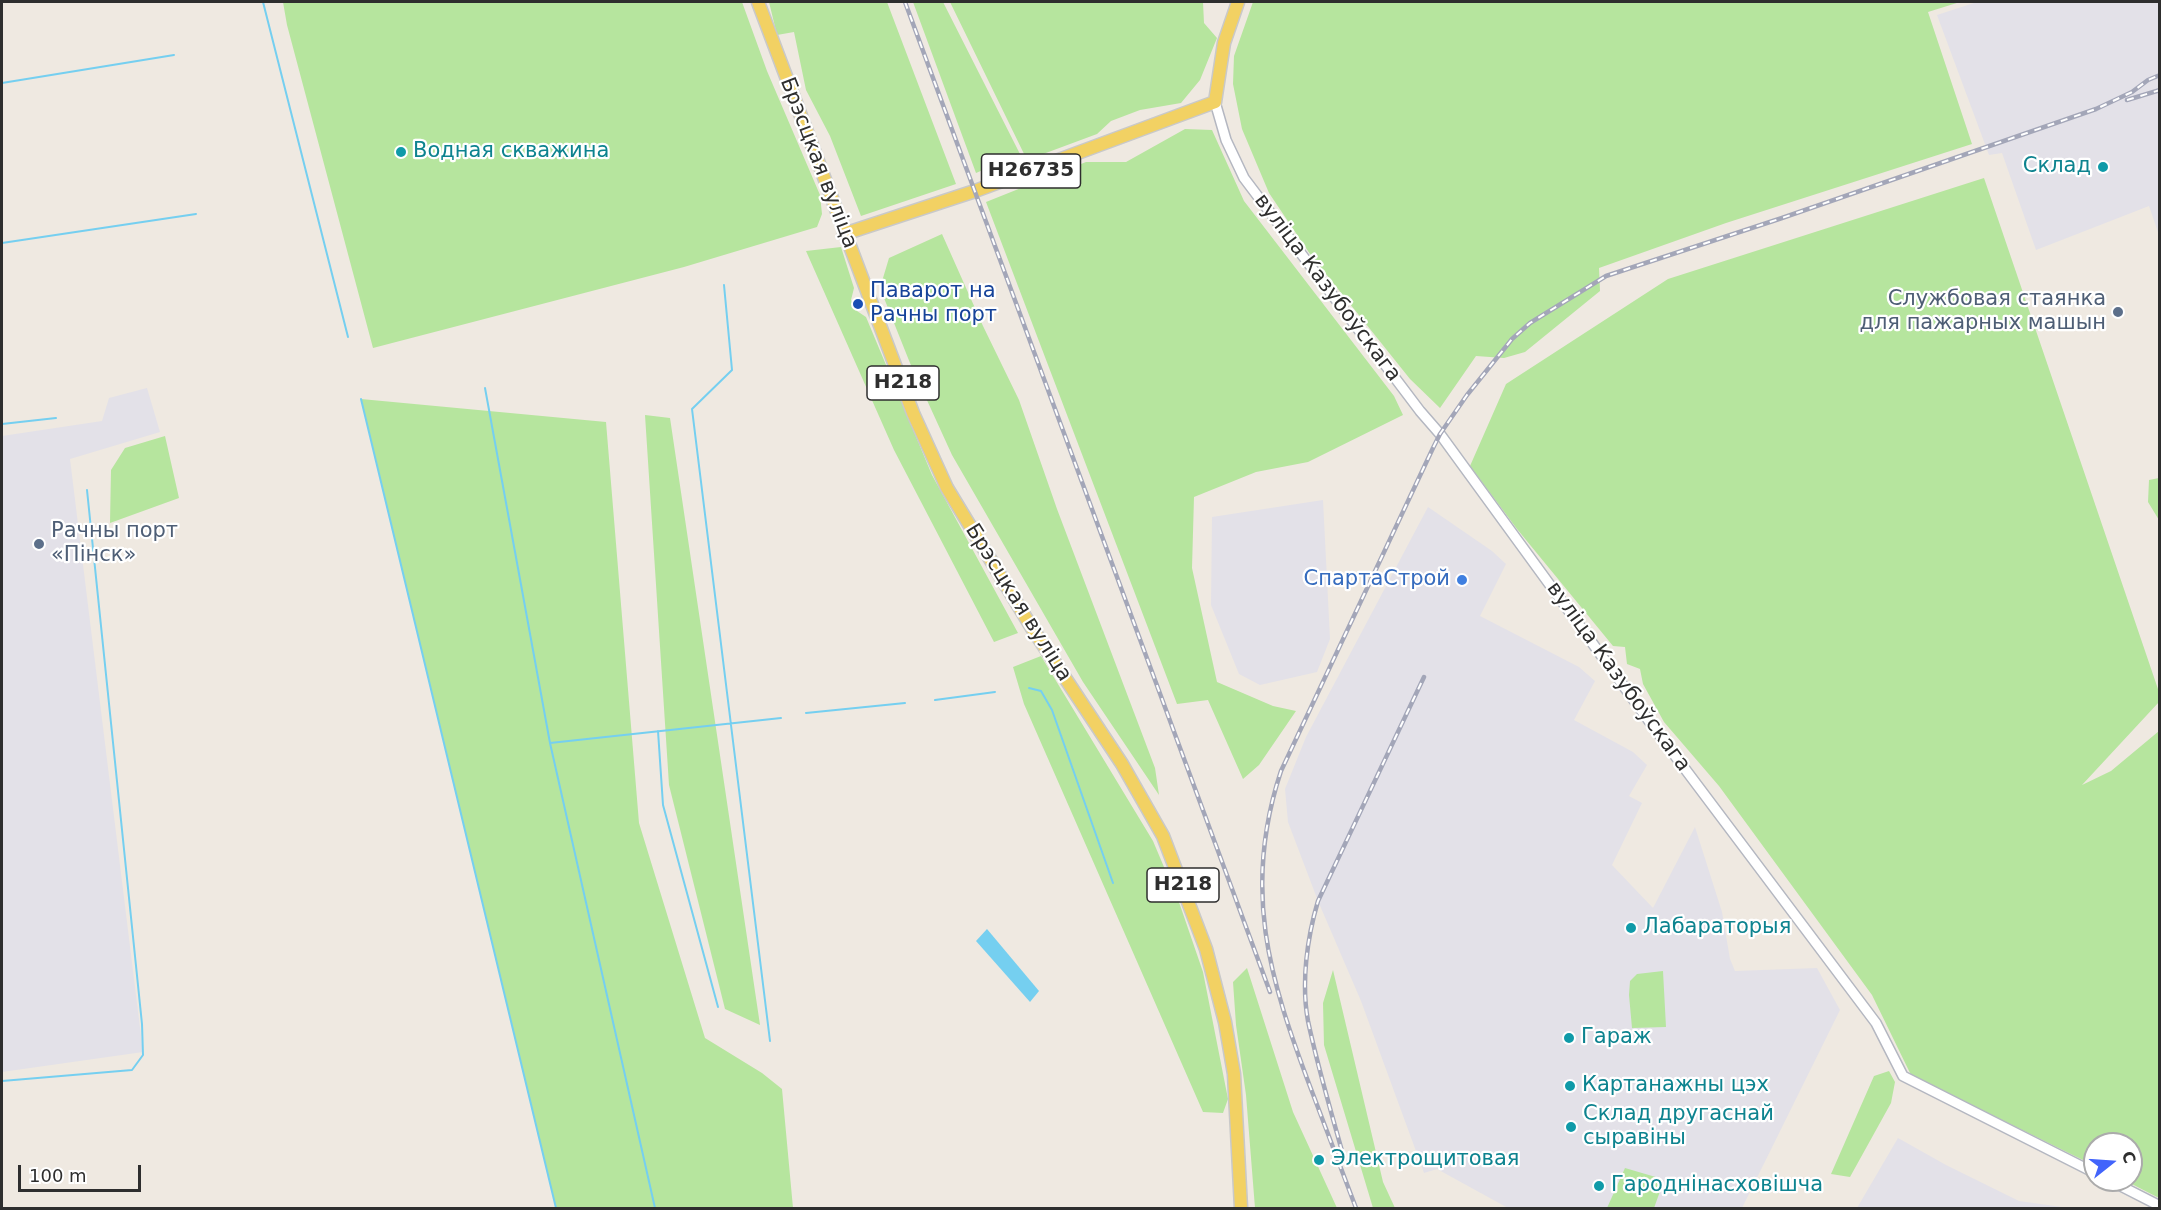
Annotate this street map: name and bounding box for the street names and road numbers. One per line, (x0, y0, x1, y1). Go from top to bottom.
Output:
street label: Брэсцкая вуліца (774, 74, 862, 252)
road number: Н26735 (982, 154, 1080, 188)
street label: вуліца Казубоўскага (1248, 189, 1406, 387)
road number: Н218 (867, 366, 939, 400)
street label: Брэсцкая вуліца (959, 519, 1077, 687)
street label: вуліца Казубоўскага (1541, 577, 1695, 777)
road number: Н218 (1147, 868, 1219, 902)

